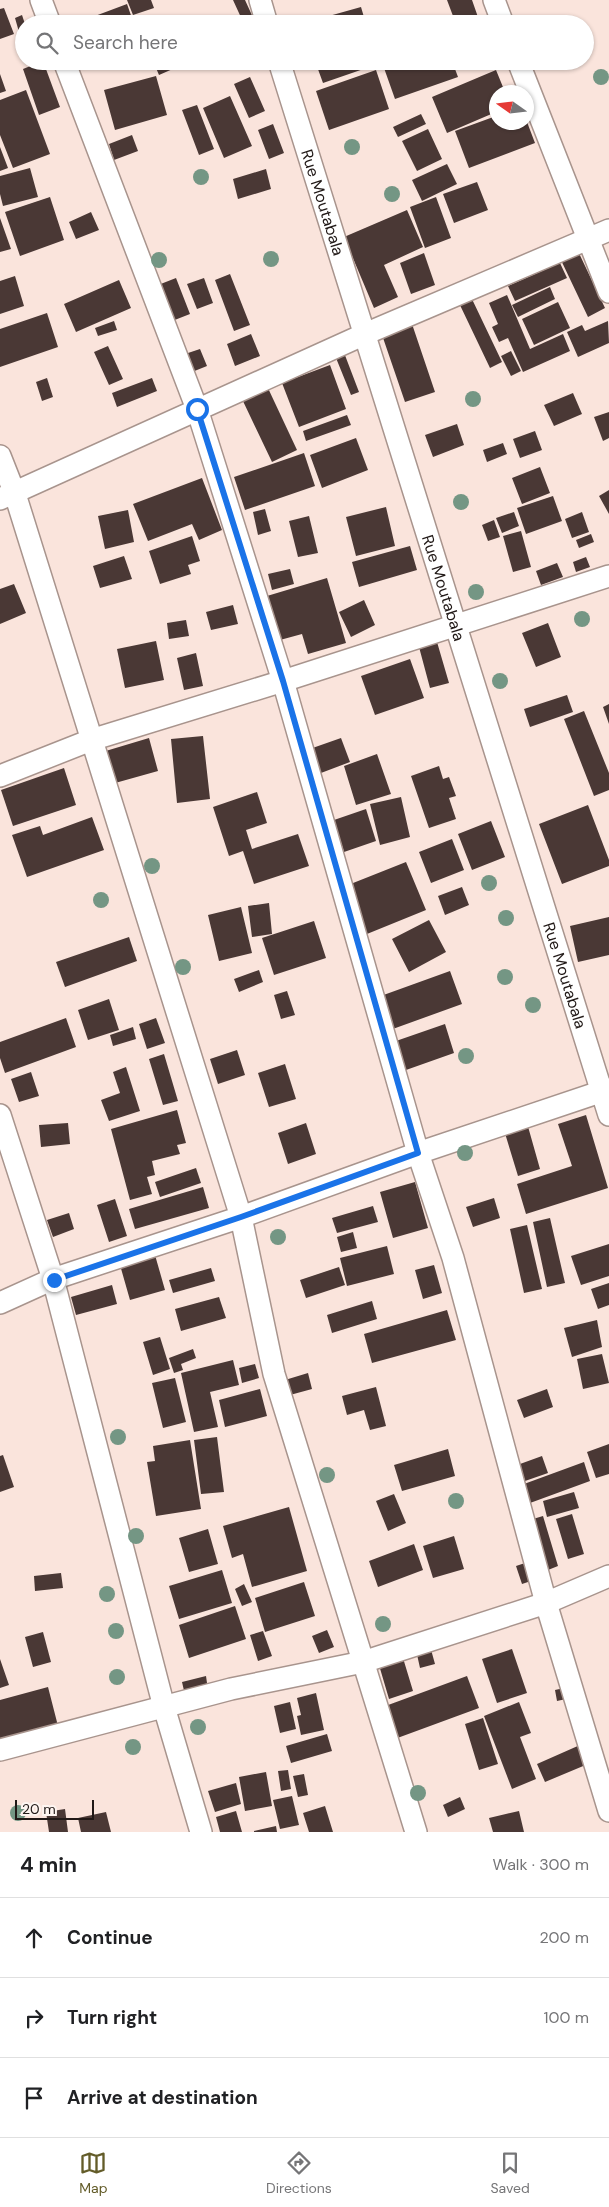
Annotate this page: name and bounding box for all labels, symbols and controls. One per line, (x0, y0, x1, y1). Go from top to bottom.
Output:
search box (15, 15, 594, 70)
icon: search (33, 29, 61, 57)
text: Search here (73, 30, 178, 55)
north arrow (489, 85, 534, 130)
street label: Rue Moutabala (297, 147, 350, 258)
route start (186, 398, 209, 421)
street label: Rue Moutabala (417, 532, 470, 644)
street label: Rue Moutabala (539, 920, 592, 1031)
route end (43, 1269, 66, 1292)
scale bar (15, 1797, 94, 1820)
text: 20 m (22, 1800, 56, 1818)
text: 4 min (20, 1851, 77, 1879)
text: Walk · 300 m (492, 1854, 589, 1875)
icon: ahead (20, 1924, 48, 1952)
text: Continue (67, 1925, 153, 1950)
text: 200 m (540, 1927, 589, 1948)
icon: right (20, 2004, 48, 2032)
text: Turn right (67, 2005, 157, 2030)
text: 100 m (544, 2007, 589, 2028)
icon: arrive (20, 2084, 48, 2112)
text: Arrive at destination (67, 2085, 258, 2110)
tab: Map (79, 2149, 107, 2197)
tab: Directions (266, 2149, 332, 2197)
tab: Saved (490, 2149, 530, 2197)

